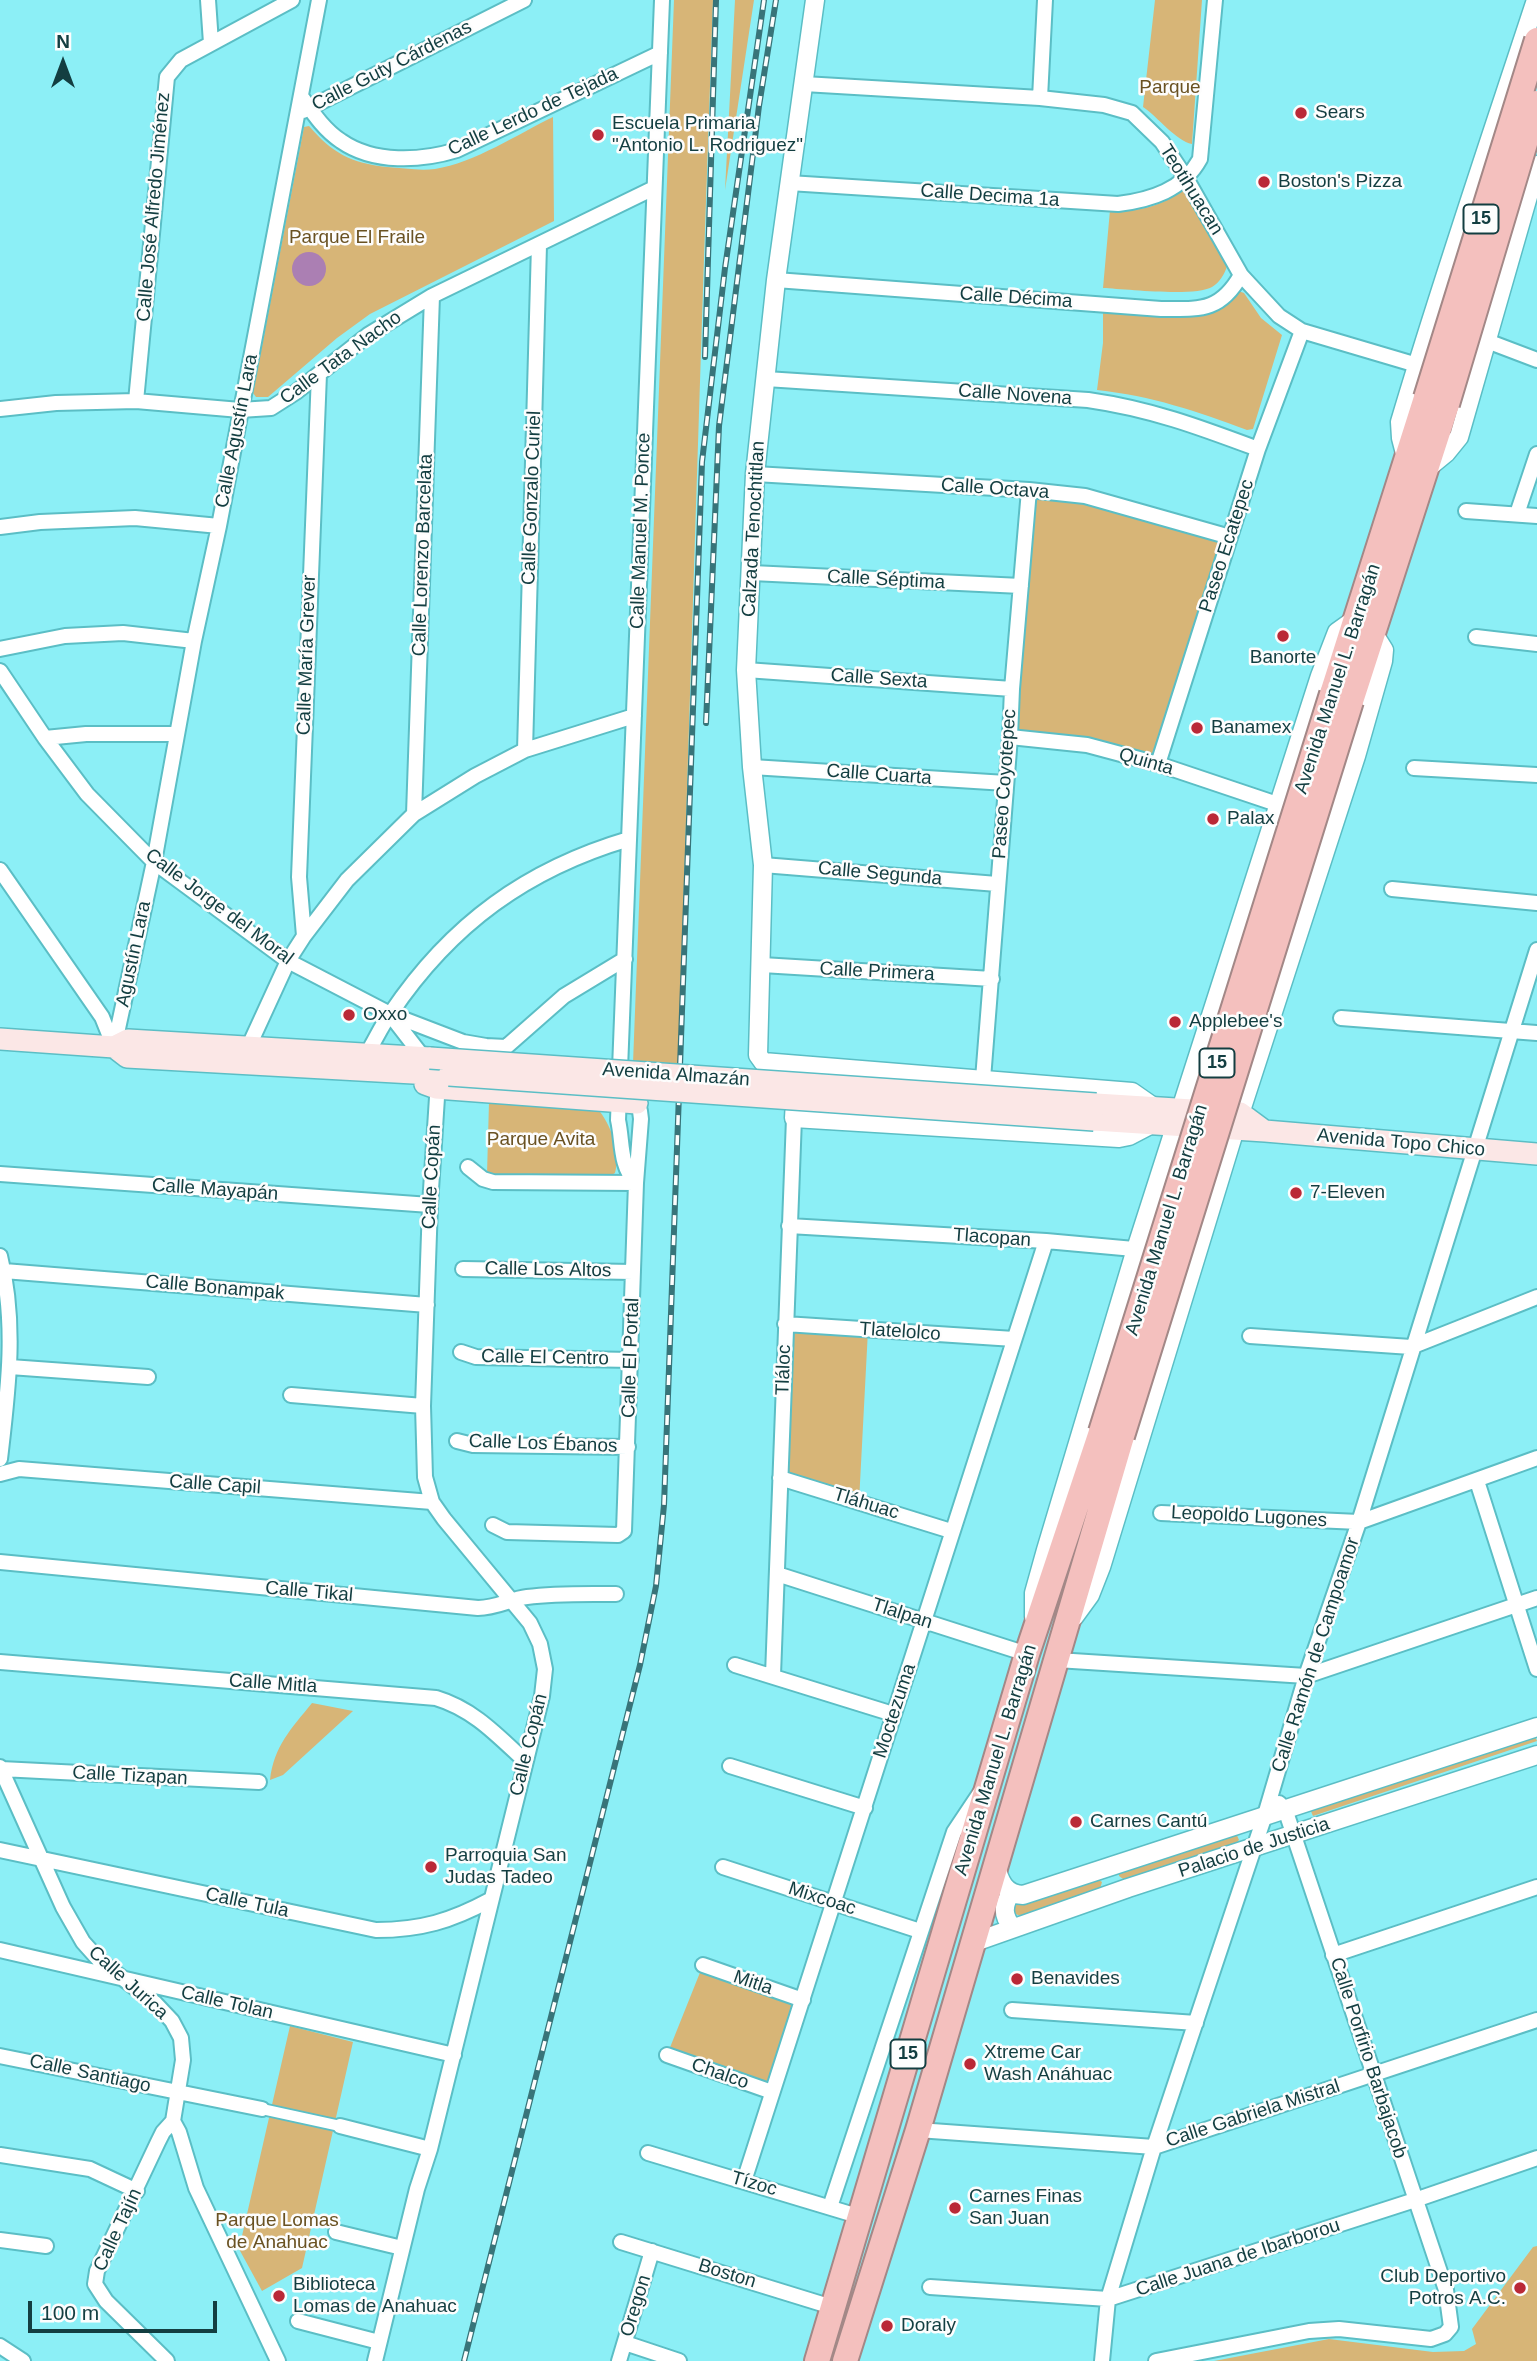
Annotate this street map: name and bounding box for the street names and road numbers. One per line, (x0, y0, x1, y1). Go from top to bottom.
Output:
street label: Calle Guty Cárdenas (308, 16, 476, 116)
street label: Calle Lerdo de Tejada (444, 63, 622, 161)
street label: Calle José Alfredo Jiménez (133, 91, 175, 323)
street label: Teotihuacan (1154, 141, 1228, 239)
street label: Calle Decima 1a (920, 180, 1060, 212)
road number: 15 (1464, 204, 1498, 233)
street label: Calle Décima (959, 283, 1073, 313)
street label: Calle Tata Nacho (276, 306, 406, 410)
street label: Calle Agustín Lara (211, 352, 263, 510)
street label: Calle Novena (957, 380, 1073, 410)
street label: Calle Gonzalo Curiel (518, 411, 546, 585)
street label: Calle Manuel M. Ponce (626, 432, 656, 630)
street label: Calzada Tenochtitlan (738, 440, 770, 618)
street label: Calle Lorenzo Barcelata (408, 453, 438, 657)
street label: Calle Octava (940, 474, 1050, 504)
street label: Paseo Ecatepec (1195, 477, 1259, 615)
street label: Avenida Manuel L. Barragán (1290, 561, 1386, 797)
street label: Calle Séptima (826, 566, 946, 594)
street label: Calle María Grever (293, 574, 321, 736)
street label: Calle Sexta (830, 664, 928, 694)
street label: Paseo Coyotepec (988, 708, 1022, 860)
street label: Quinta (1116, 743, 1176, 781)
street label: Calle Cuarta (826, 760, 932, 790)
street label: Calle Jorge del Moral (140, 844, 298, 970)
street label: Calle Segunda (817, 857, 943, 891)
street label: Agustín Lara (112, 899, 156, 1009)
street label: Calle Primera (819, 958, 935, 986)
road number: 15 (1200, 1048, 1234, 1078)
street label: Avenida Almazán (602, 1058, 750, 1092)
street label: Avenida Manuel L. Barragán (1121, 1102, 1213, 1338)
street label: Calle Copán (418, 1124, 446, 1230)
street label: Avenida Topo Chico (1316, 1124, 1486, 1162)
street label: Calle Mayapán (151, 1174, 279, 1206)
street label: Tlacopan (952, 1224, 1032, 1252)
street label: Calle Los Altos (484, 1257, 612, 1283)
street label: Calle Bonampak (145, 1271, 285, 1305)
street label: Calle El Portal (618, 1297, 644, 1419)
street label: Tlatelolco (859, 1318, 941, 1346)
street label: Tláloc (772, 1344, 796, 1396)
street label: Calle El Centro (481, 1345, 609, 1371)
street label: Calle Los Ébanos (468, 1430, 618, 1458)
street label: Calle Capil (168, 1470, 262, 1500)
street label: Tláhuac (830, 1483, 902, 1525)
street label: Leopoldo Lugones (1170, 1502, 1328, 1532)
street label: Calle Ramón de Campoamor (1267, 1534, 1365, 1776)
street label: Calle Tikal (264, 1577, 354, 1607)
street label: Tlalpan (869, 1594, 935, 1634)
street label: Avenida Manuel L. Barragán (950, 1642, 1042, 1878)
street label: Moctezuma (869, 1661, 921, 1761)
street label: Calle Mitla (228, 1670, 318, 1698)
street label: Calle Copán (505, 1692, 553, 1798)
street label: Calle Tizapan (72, 1762, 188, 1790)
street label: Palacio de Justicia (1176, 1813, 1332, 1883)
street label: Mixcoac (785, 1877, 859, 1921)
street label: Calle Tula (203, 1883, 291, 1923)
street label: Calle Jurica (83, 1941, 173, 2025)
street label: Calle Porfirio Barbajacob (1325, 1955, 1411, 2161)
street label: Mitla (730, 1966, 776, 2000)
street label: Calle Tolan (179, 1981, 275, 2025)
road number: 15 (890, 2040, 926, 2068)
street label: Calle Santiago (27, 2050, 153, 2098)
street label: Chalco (688, 2054, 752, 2094)
street label: Calle Gabriela Mistral (1163, 2075, 1343, 2153)
street label: Tízoc (729, 2167, 779, 2201)
street label: Calle Tajín (89, 2185, 147, 2275)
street label: Calle Juana de Ibarborou (1133, 2214, 1343, 2302)
street label: Boston (695, 2254, 759, 2294)
street label: Oregon (616, 2272, 656, 2340)

